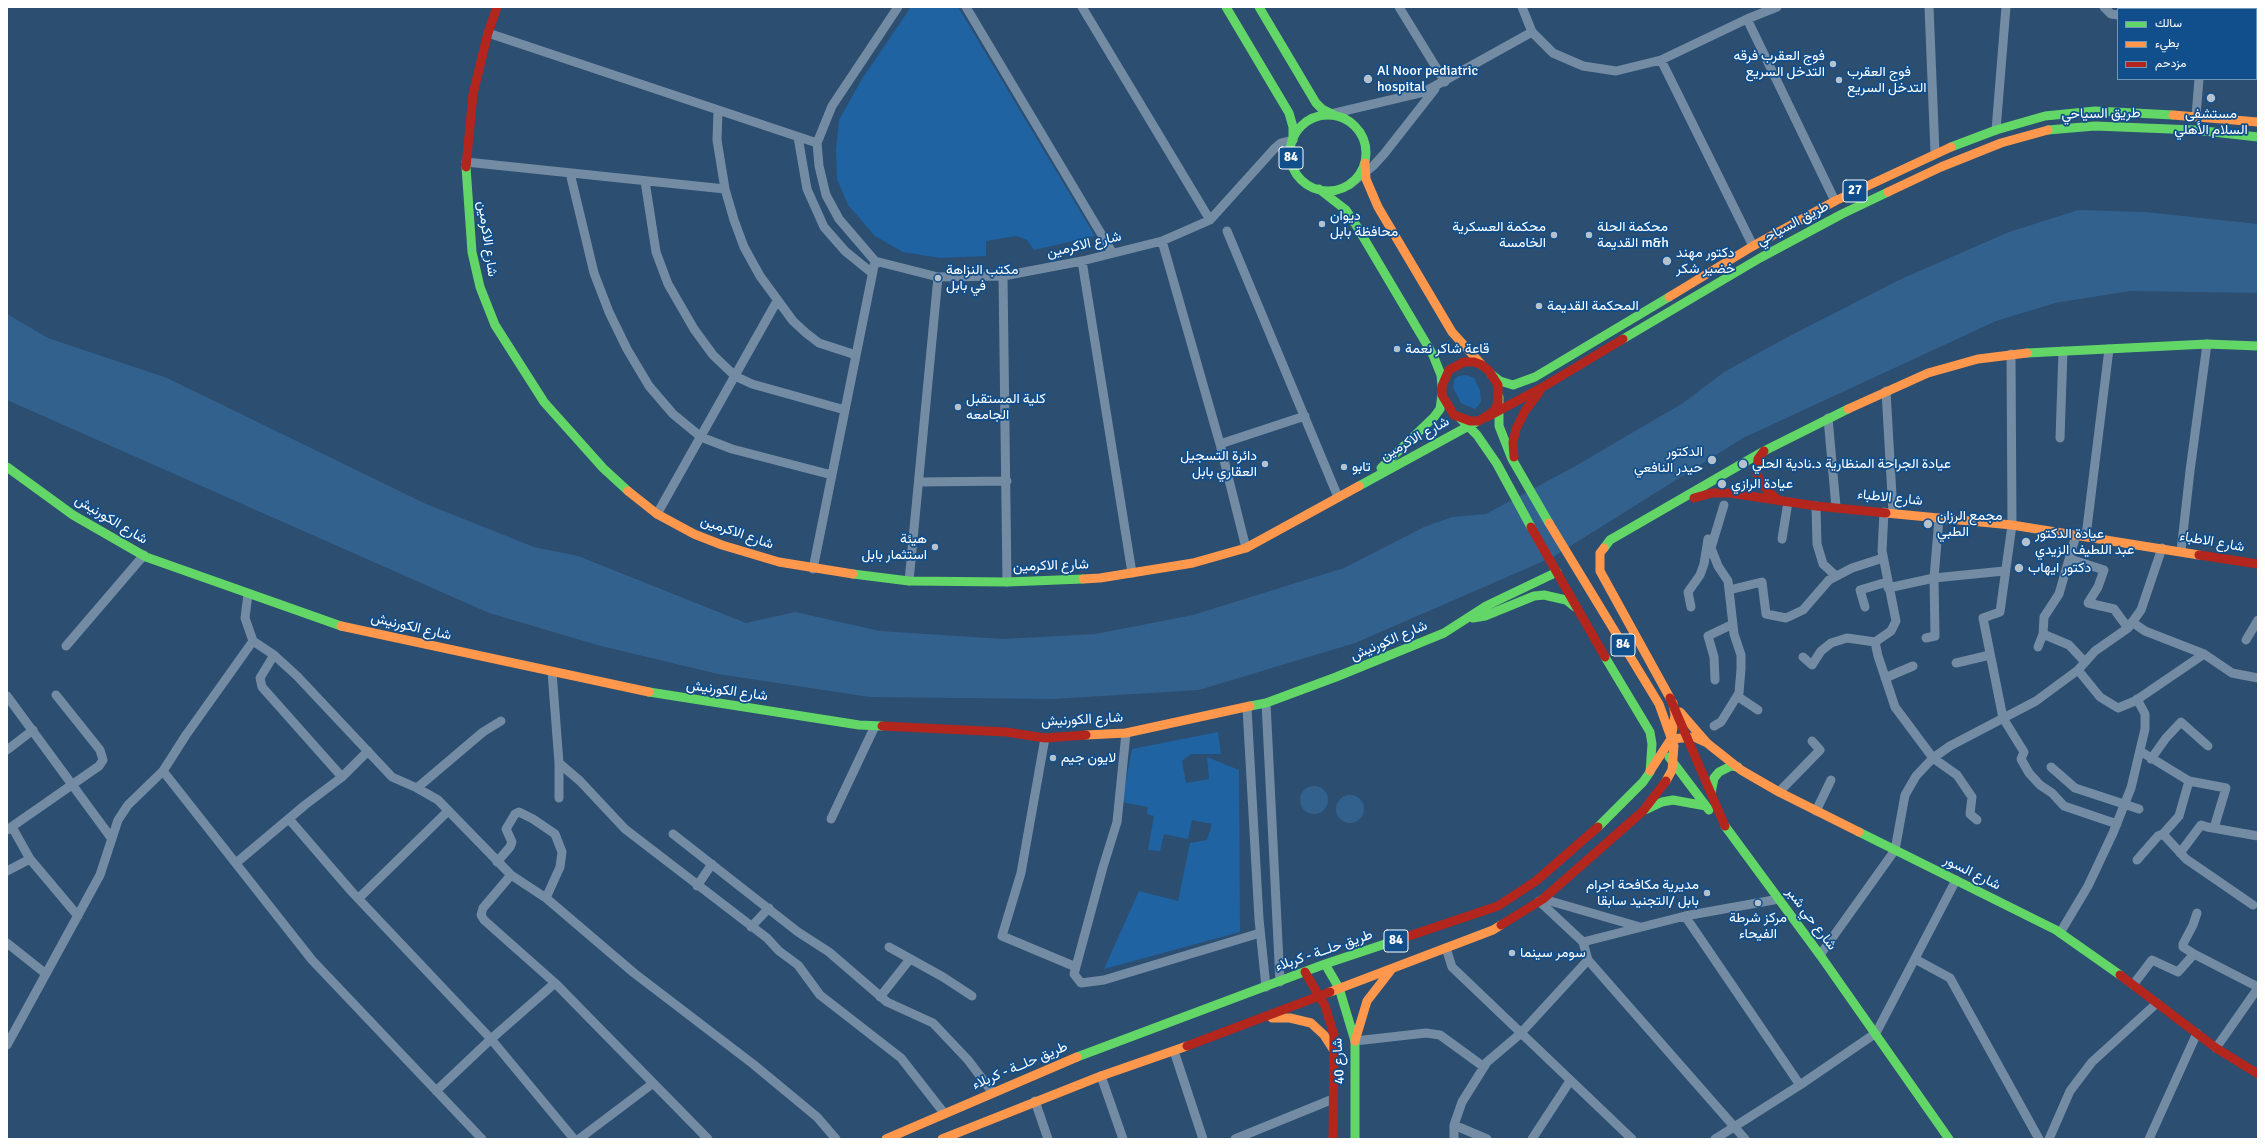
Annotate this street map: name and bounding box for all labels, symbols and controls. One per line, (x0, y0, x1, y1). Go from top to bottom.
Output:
legend (2117, 8, 2257, 80)
text: سالك (2155, 16, 2182, 31)
text: بطيء (2155, 36, 2179, 51)
place label: فوج العقرب فرقه التدخل السريع (1734, 48, 1825, 80)
text: مزدحم (2155, 56, 2186, 71)
marker: فوج العقرب فرقه التدخل السريع (1828, 59, 1838, 69)
place label: Al Noor pediatric hospital (1377, 63, 1478, 96)
place label: فوج العقرب التدخل السريع (1847, 64, 1927, 96)
marker: Al Noor pediatric hospital (1362, 73, 1374, 85)
marker: فوج العقرب التدخل السريع (1834, 75, 1844, 85)
marker: مستشفى السلام الأهلي (2205, 92, 2217, 104)
street label: طريق السياحي (2061, 105, 2141, 123)
place label: مستشفى السلام الأهلي (2174, 106, 2248, 138)
road number: 84 (1279, 147, 1303, 169)
road number: 27 (1843, 180, 1867, 202)
street label: طريق السياحي (1754, 198, 1832, 250)
street label: شارع الاكرمين (473, 200, 501, 278)
place label: ديوان محافظة بابل (1330, 208, 1398, 240)
marker: ديوان محافظة بابل (1317, 219, 1327, 229)
place label: محكمة العسكرية الخامسة (1452, 219, 1546, 252)
place label: محكمة الحلة القديمة m&h (1597, 219, 1669, 252)
street label: شارع الاكرمين (1045, 228, 1123, 262)
marker: محكمة العسكرية الخامسة (1549, 230, 1559, 240)
marker: محكمة الحلة القديمة m&h (1584, 230, 1594, 240)
place label: دكتور مهند خضير شكر (1676, 245, 1735, 278)
marker: دكتور مهند خضير شكر (1661, 255, 1673, 267)
place label: مكتب النزاهة في بابل (946, 262, 1018, 294)
marker: مكتب النزاهة في بابل (933, 273, 943, 283)
place label: المحكمة القديمة (1547, 298, 1639, 314)
marker: المحكمة القديمة (1534, 301, 1544, 311)
place label: قاعة شاكر نعمة (1405, 341, 1489, 357)
marker: قاعة شاكر نعمة (1392, 344, 1402, 354)
place label: كلية المستقبل الجامعه (966, 391, 1046, 424)
marker: كلية المستقبل الجامعه (953, 402, 963, 412)
street label: شارع الاكرمين (1378, 413, 1452, 465)
place label: الدكتور حيدر النافعي (1634, 444, 1703, 476)
place label: دائرة التسجيل العقاري بابل (1180, 448, 1257, 480)
marker: الدكتور حيدر النافعي (1706, 454, 1718, 466)
place label: عيادة الجراحة المنظارية د.نادية الحلي (1752, 456, 1951, 472)
marker: عيادة الجراحة المنظارية د.نادية الحلي (1737, 458, 1749, 470)
marker: دائرة التسجيل العقاري بابل (1260, 459, 1270, 469)
place label: تابو (1352, 459, 1371, 475)
marker: تابو (1339, 462, 1349, 472)
place label: عيادة الرازي (1731, 476, 1793, 492)
marker: عيادة الرازي (1716, 478, 1728, 490)
street label: شارع الاطباء (1856, 486, 1924, 510)
street label: شارع الكورنيش (71, 492, 151, 548)
place label: مجمع الرزان الطبي (1937, 508, 2003, 540)
street label: شارع الاكرمين (698, 513, 776, 553)
marker: مجمع الرزان الطبي (1922, 518, 1934, 530)
place label: عيادة الدكتور عبد اللطيف الزيدي (2035, 526, 2134, 558)
street label: شارع الاطباء (2178, 528, 2246, 556)
place label: هيئة استثمار بابل (861, 531, 927, 564)
marker: عيادة الدكتور عبد اللطيف الزيدي (2020, 536, 2032, 548)
marker: هيئة استثمار بابل (930, 542, 940, 552)
street label: شارع الاكرمين (1013, 556, 1089, 576)
place label: دكتور ايهاب (2028, 560, 2091, 576)
marker: دكتور ايهاب (2013, 562, 2025, 574)
street label: شارع الكورنيش (369, 610, 453, 644)
street label: شارع الكورنيش (1348, 617, 1430, 665)
road number: 84 (1611, 634, 1635, 656)
street label: شارع الكورنيش (685, 677, 769, 705)
street label: شارع الكورنيش (1041, 709, 1123, 731)
place label: لايون جيم (1061, 750, 1116, 766)
marker: لايون جيم (1048, 753, 1058, 763)
street label: شارع السور (1941, 852, 2003, 894)
place label: مديرية مكافحة اجرام بابل /التجنيد سابقا (1586, 877, 1699, 910)
street label: شارع حي شبر (1782, 884, 1840, 954)
marker: مديرية مكافحة اجرام بابل /التجنيد سابقا (1702, 888, 1712, 898)
marker: مركز شرطة الفيحاء (1753, 898, 1763, 908)
place label: مركز شرطة الفيحاء (1729, 910, 1787, 942)
street label: طريق حلــة - كربلاء (1273, 926, 1375, 976)
road number: 84 (1384, 930, 1408, 952)
place label: سومر سينما (1520, 945, 1586, 961)
marker: سومر سينما (1507, 948, 1517, 958)
street label: شارع 40 (1329, 1037, 1349, 1085)
street label: طريق حلــة - كربلاء (970, 1038, 1070, 1094)

